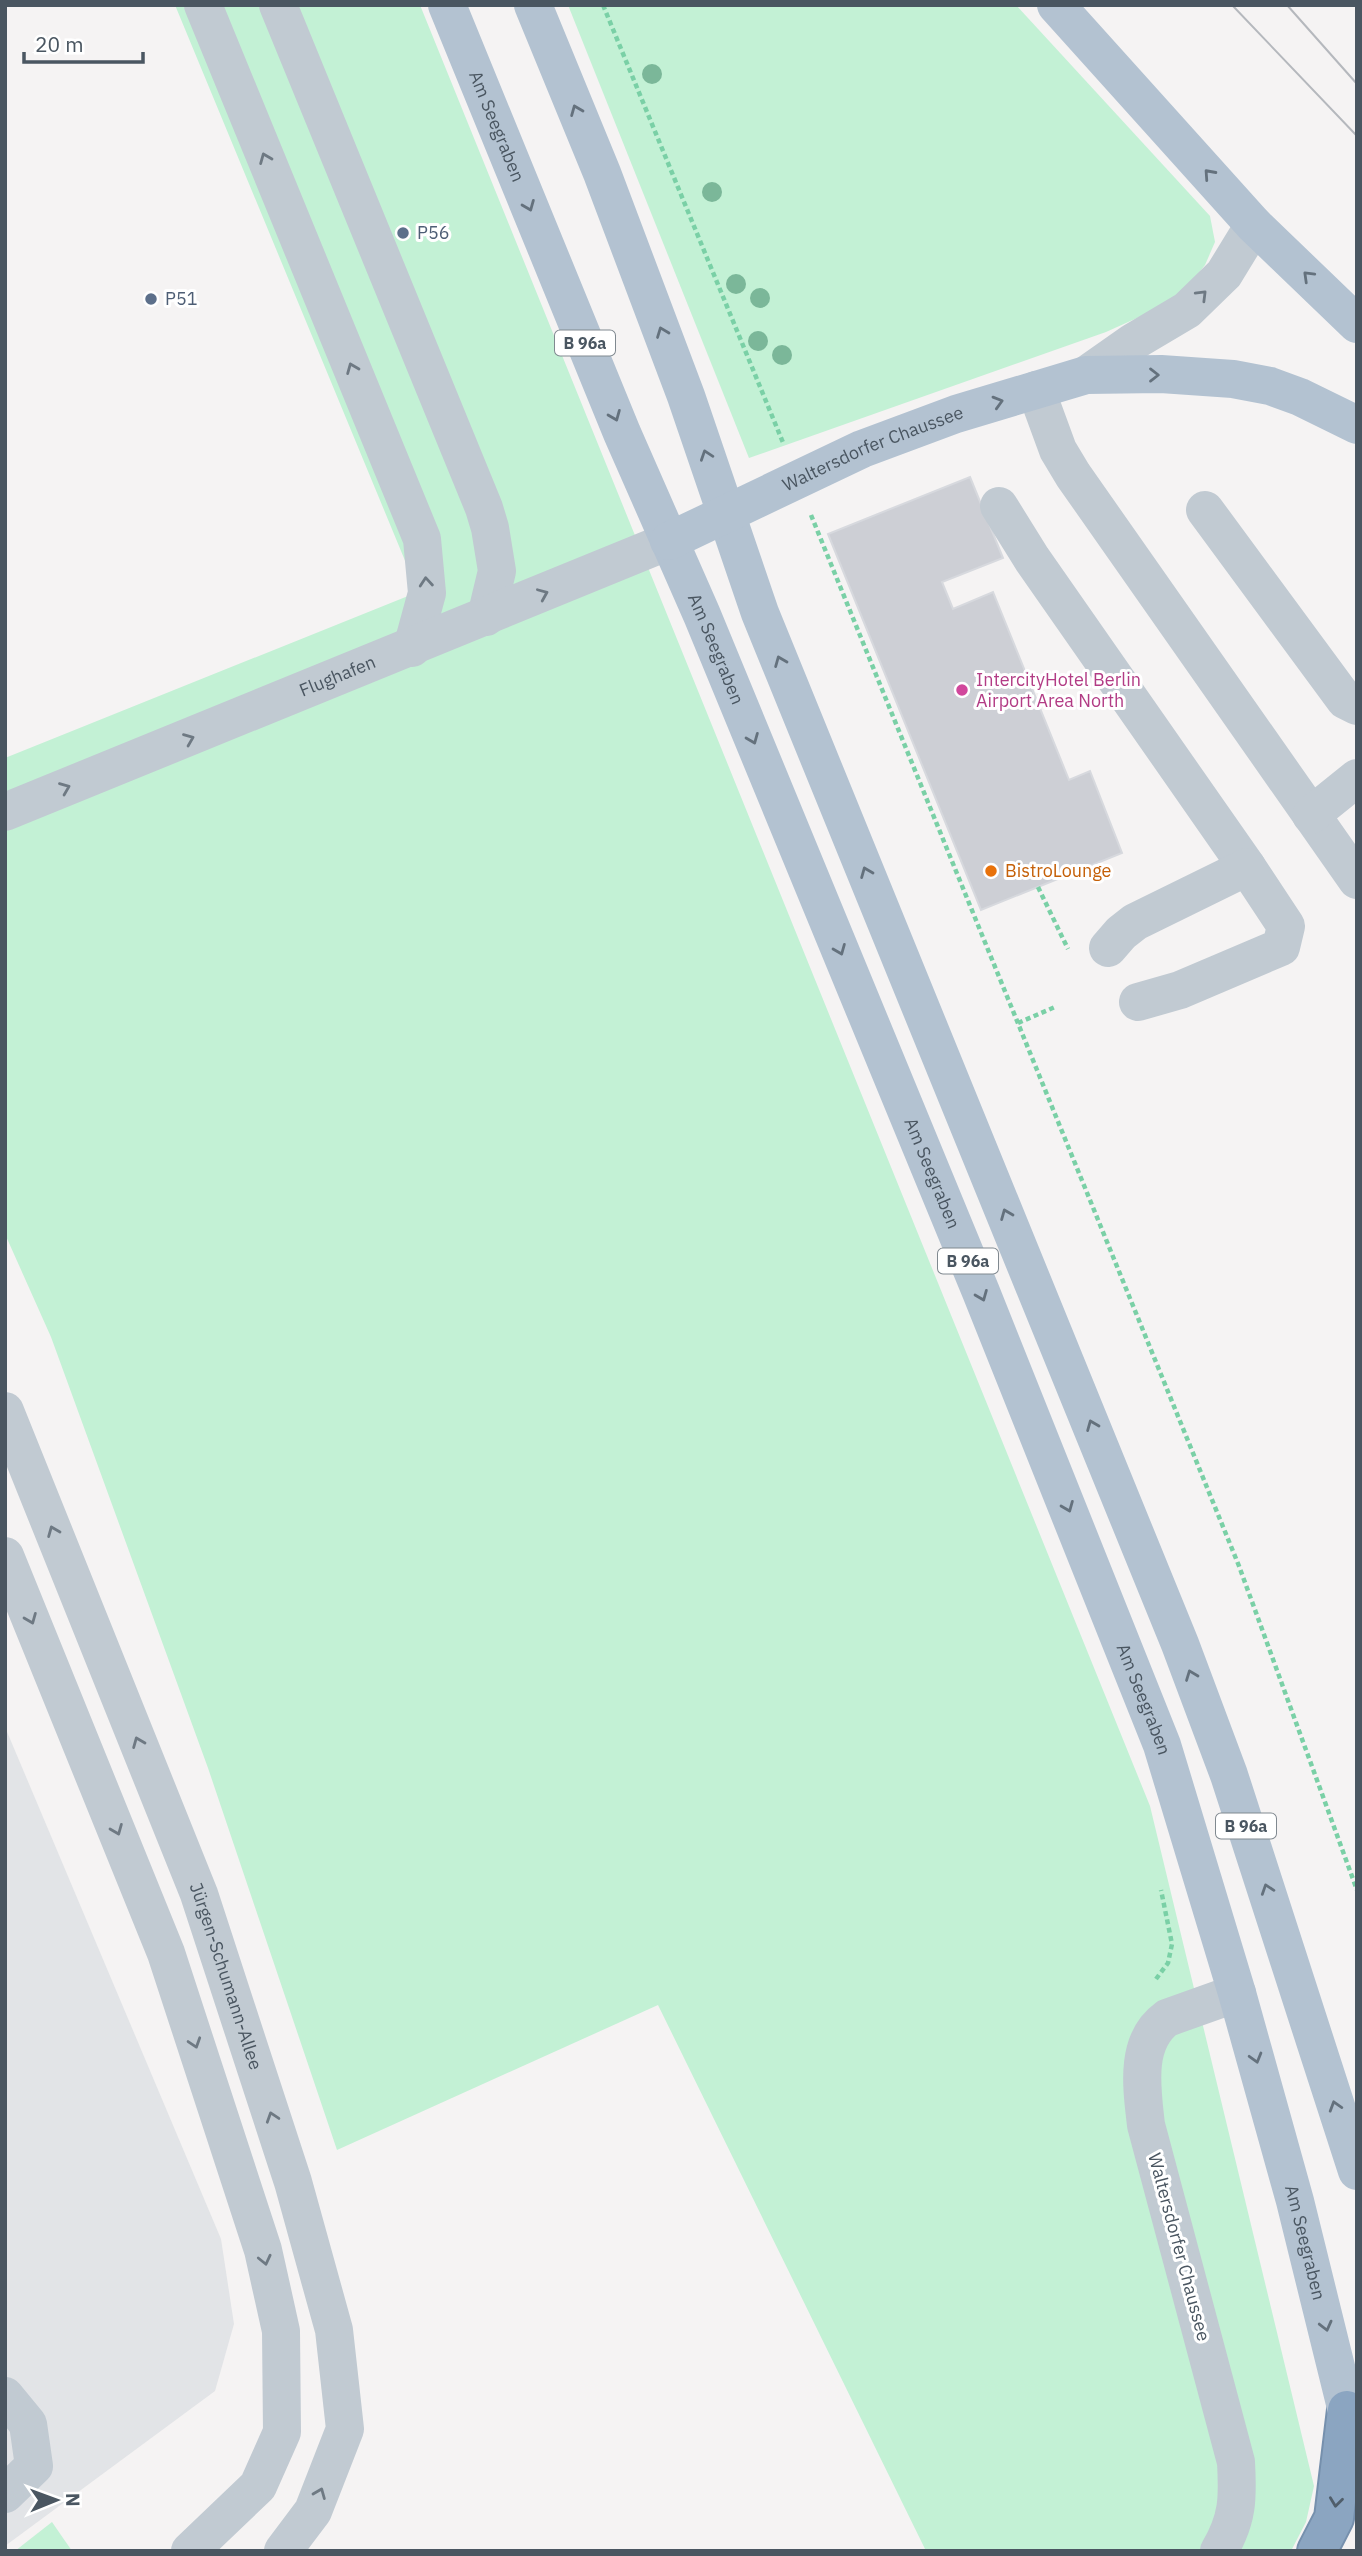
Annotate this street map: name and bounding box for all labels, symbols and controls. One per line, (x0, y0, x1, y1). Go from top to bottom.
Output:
scale bar (24, 21, 144, 65)
text: 20 m (35, 30, 84, 58)
street label: Am Seegraben (464, 67, 530, 185)
one-way arrow (570, 104, 584, 116)
one-way arrow (260, 153, 274, 165)
one-way arrow (1204, 169, 1217, 182)
one-way arrow (520, 199, 534, 211)
place label: P56 (417, 221, 450, 244)
marker: P56 (395, 225, 411, 241)
one-way arrow (1303, 272, 1316, 285)
place label: P51 (165, 287, 198, 310)
marker: P51 (143, 291, 159, 307)
one-way arrow (1194, 291, 1207, 304)
one-way arrow (656, 326, 670, 338)
road number: B 96a (555, 330, 615, 356)
one-way arrow (346, 363, 360, 375)
one-way arrow (1149, 367, 1160, 382)
one-way arrow (992, 395, 1004, 410)
street label: Waltersdorfer Chaussee (778, 400, 966, 496)
one-way arrow (606, 410, 620, 422)
one-way arrow (700, 450, 714, 462)
one-way arrow (419, 576, 434, 587)
one-way arrow (535, 588, 548, 602)
street label: Am Seegraben (683, 590, 750, 708)
street label: Flughafen (296, 650, 379, 702)
one-way arrow (774, 656, 788, 668)
place label: IntercityHotel Berlin Airport Area North (976, 668, 1141, 712)
marker: IntercityHotel Berlin Airport Area North (954, 682, 970, 698)
one-way arrow (745, 732, 759, 745)
one-way arrow (182, 733, 194, 747)
one-way arrow (59, 783, 71, 797)
place label: BistroLounge (1005, 859, 1112, 882)
marker: BistroLounge (983, 863, 999, 879)
one-way arrow (860, 866, 874, 879)
one-way arrow (831, 943, 845, 955)
street label: Am Seegraben (899, 1114, 966, 1232)
one-way arrow (1000, 1209, 1014, 1222)
road number: B 96a (938, 1248, 998, 1274)
one-way arrow (974, 1289, 988, 1301)
one-way arrow (1086, 1420, 1100, 1432)
one-way arrow (1060, 1499, 1074, 1512)
one-way arrow (48, 1525, 62, 1537)
one-way arrow (23, 1612, 37, 1625)
street label: Am Seegraben (1112, 1640, 1176, 1758)
one-way arrow (1186, 1669, 1200, 1681)
one-way arrow (133, 1736, 147, 1748)
road number: B 96a (1216, 1814, 1276, 1838)
one-way arrow (108, 1823, 122, 1835)
street label: Jürgen-Schumann-Allee (185, 1879, 268, 2073)
one-way arrow (1261, 1883, 1275, 1896)
one-way arrow (187, 2037, 201, 2049)
one-way arrow (1247, 2052, 1262, 2064)
one-way arrow (1329, 2100, 1344, 2112)
one-way arrow (266, 2112, 281, 2124)
street label: Waltersdorfer Chaussee (1143, 2150, 1216, 2344)
street label: Am Seegraben (1280, 2182, 1331, 2302)
one-way arrow (257, 2254, 271, 2266)
one-way arrow (1318, 2320, 1332, 2332)
north arrow (21, 2465, 91, 2535)
one-way arrow (311, 2488, 325, 2500)
text: N (61, 2493, 85, 2507)
one-way arrow (1328, 2496, 1343, 2508)

